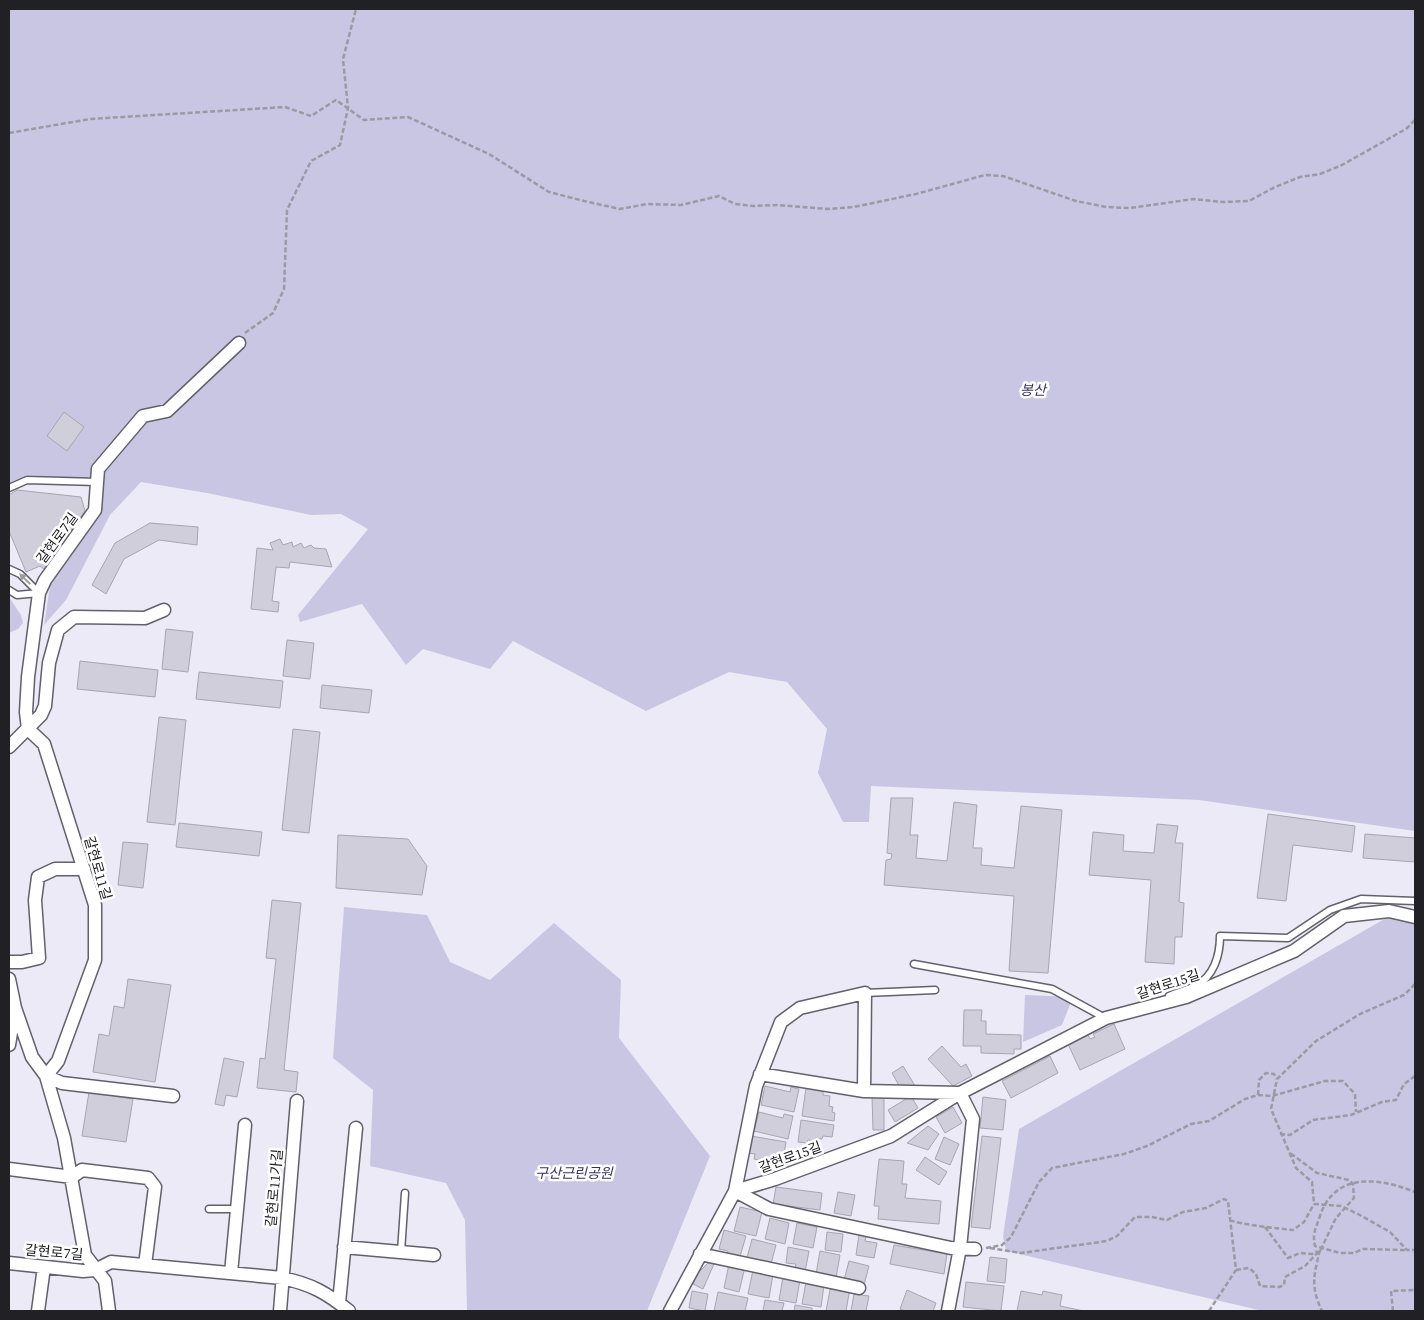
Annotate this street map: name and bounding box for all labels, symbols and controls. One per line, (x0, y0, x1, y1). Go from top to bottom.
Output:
park label: 봉산 (1020, 380, 1048, 400)
street label: 갈현로7길 (32, 508, 82, 568)
one-way arrow (19, 573, 31, 585)
street label: 갈현로11길 (79, 834, 117, 902)
street label: 갈현로15길 (1134, 964, 1202, 1004)
street label: 갈현로15길 (756, 1136, 824, 1178)
street label: 갈현로11가길 (261, 1148, 287, 1228)
park label: 구산근린공원 (535, 1163, 614, 1183)
street label: 갈현로7길 (24, 1239, 84, 1265)

